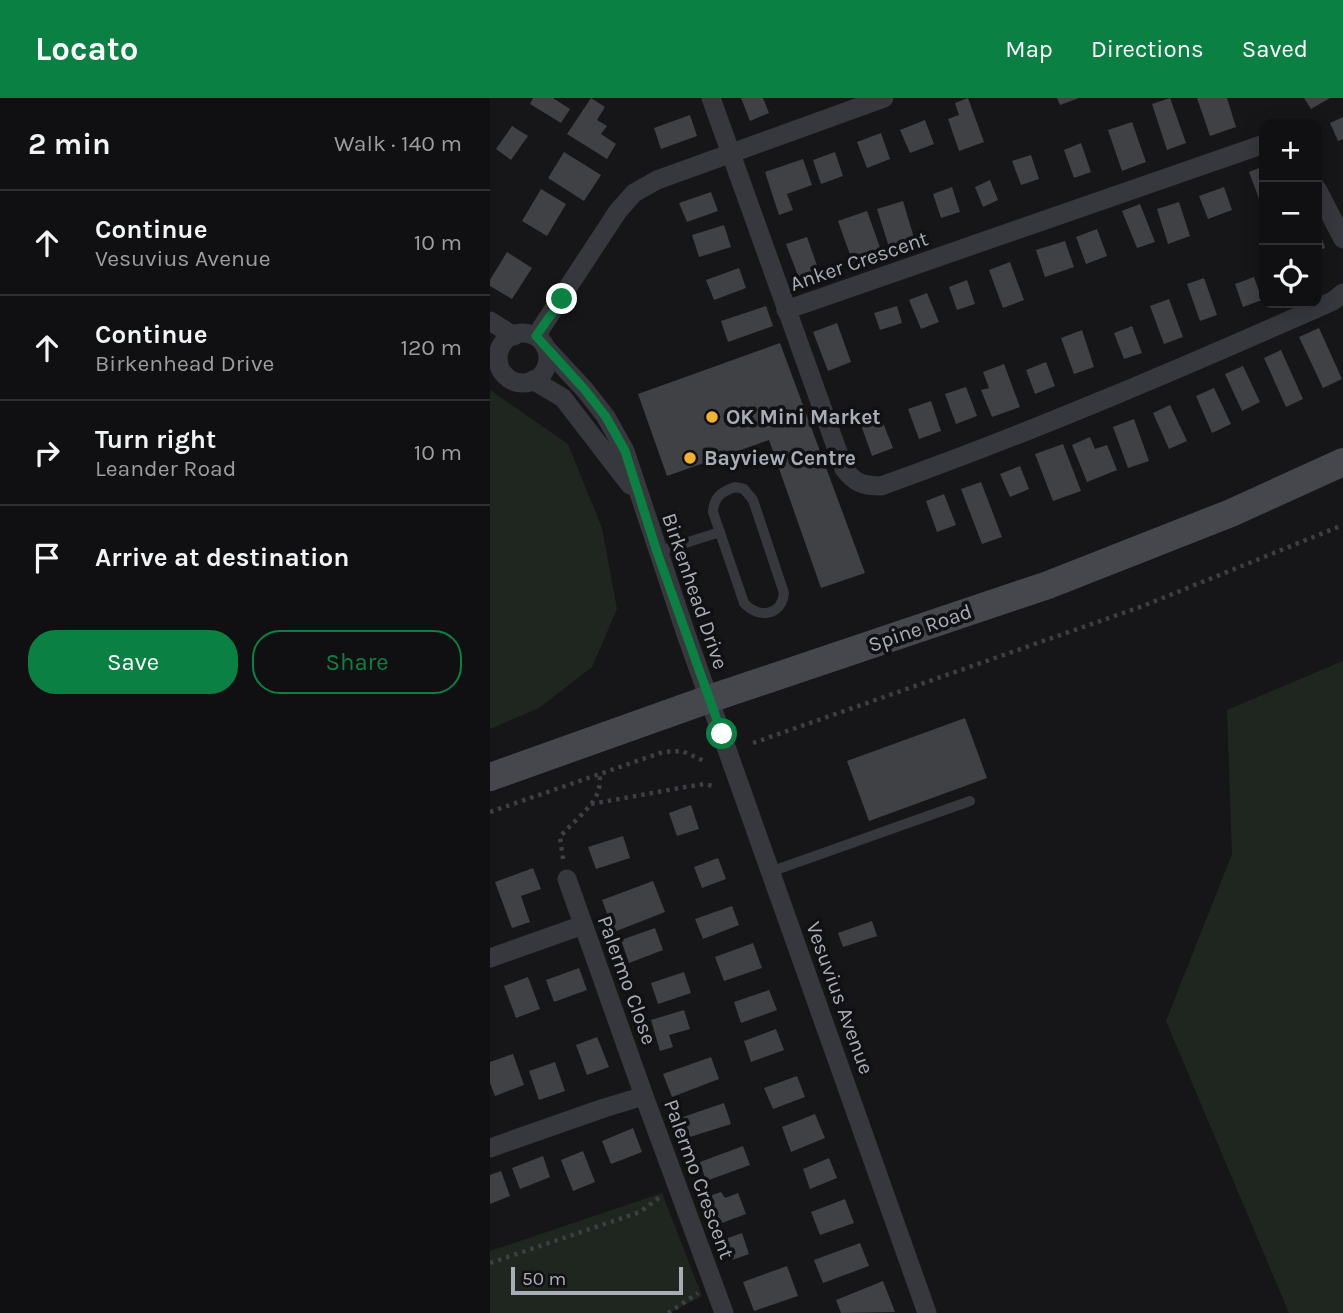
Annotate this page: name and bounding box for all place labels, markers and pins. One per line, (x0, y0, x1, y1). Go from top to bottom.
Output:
place label: OK Mini Market (726, 405, 881, 429)
marker: OK Mini Market (704, 409, 720, 425)
place label: Bayview Centre (704, 446, 856, 470)
marker: Bayview Centre (682, 450, 698, 466)

